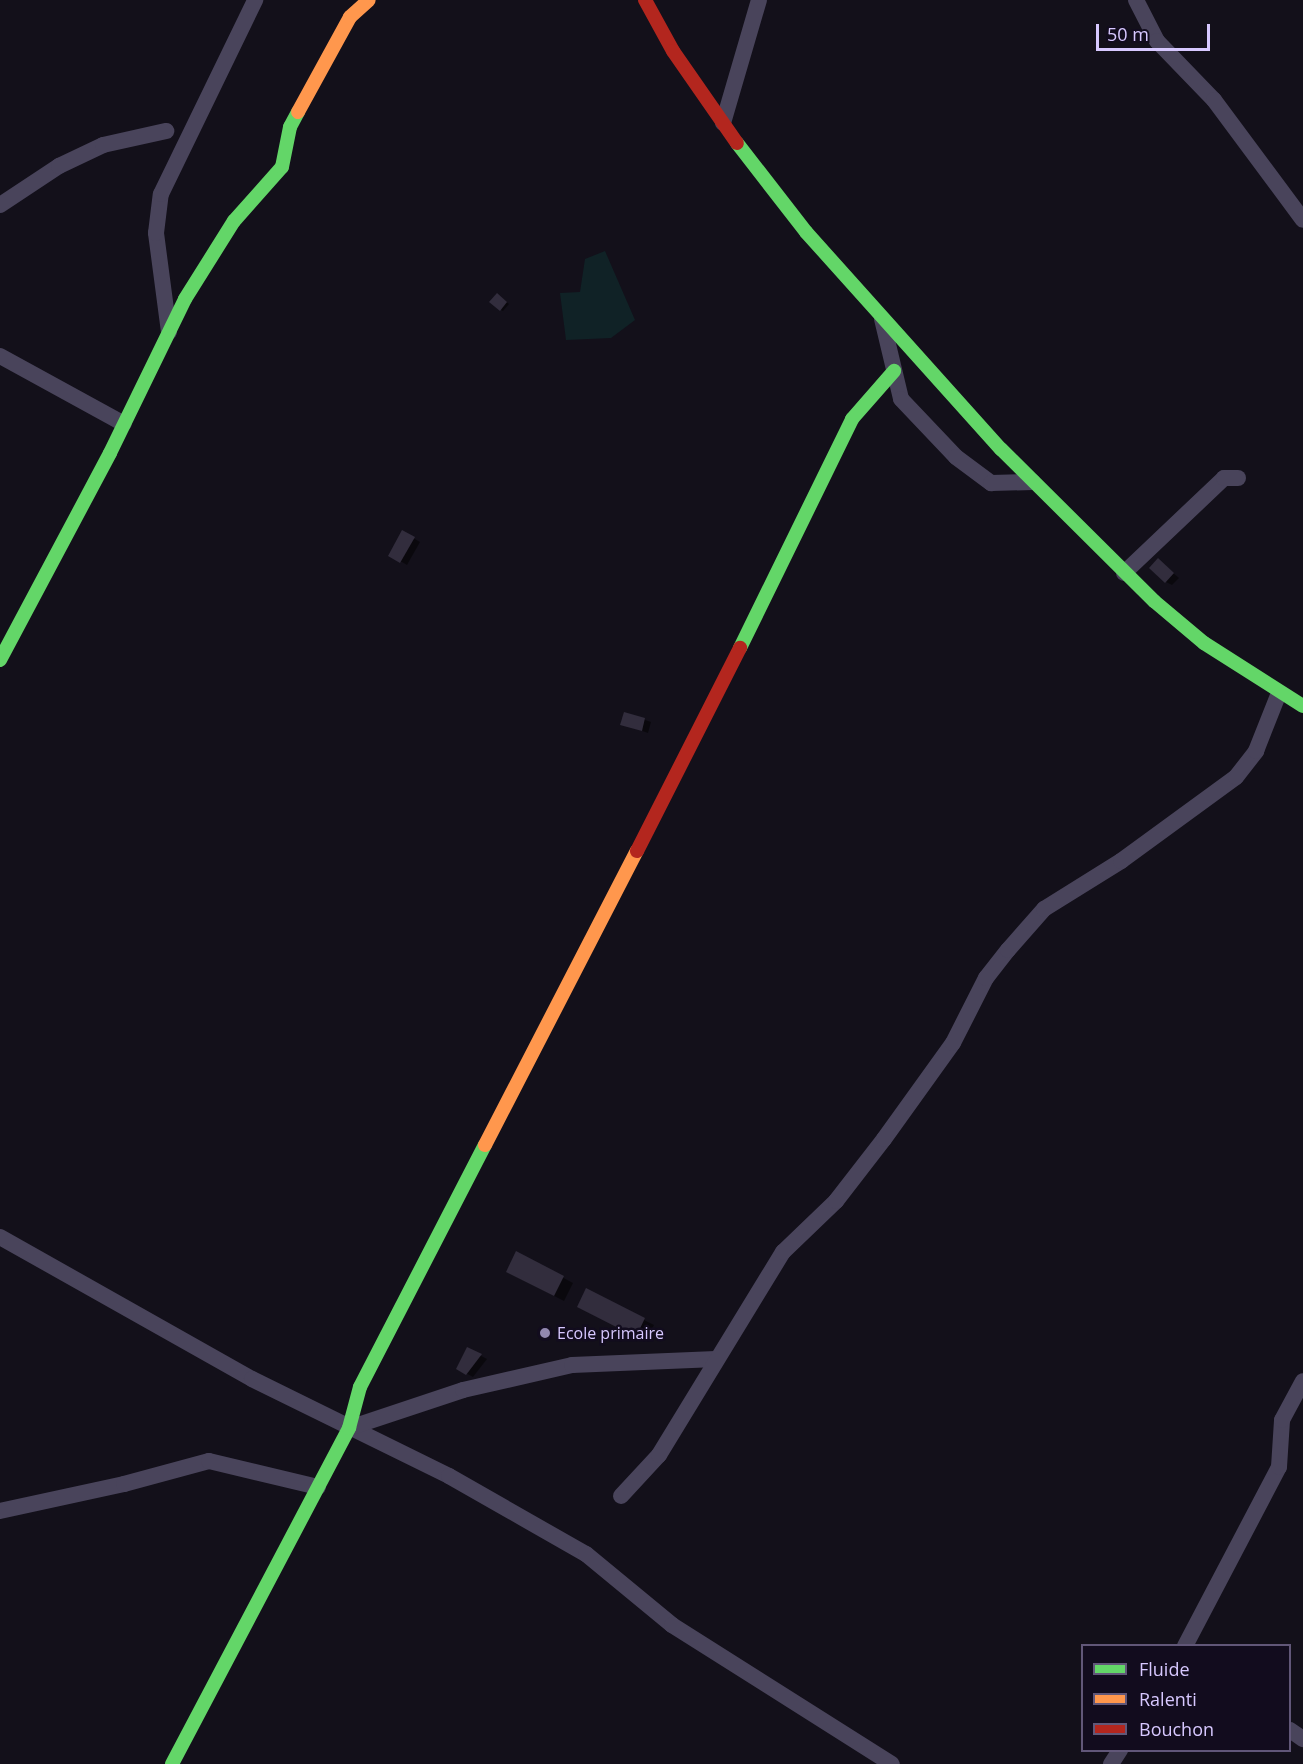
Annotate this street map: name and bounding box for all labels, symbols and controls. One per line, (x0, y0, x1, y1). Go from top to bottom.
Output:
scale bar (1099, 12, 1213, 50)
text: 50 m (1107, 22, 1149, 46)
place label: Ecole primaire (557, 1323, 664, 1343)
marker: Ecole primaire (538, 1326, 552, 1340)
legend (1081, 1644, 1291, 1752)
text: Fluide (1139, 1657, 1190, 1681)
text: Ralenti (1139, 1687, 1197, 1711)
text: Bouchon (1139, 1717, 1214, 1741)

